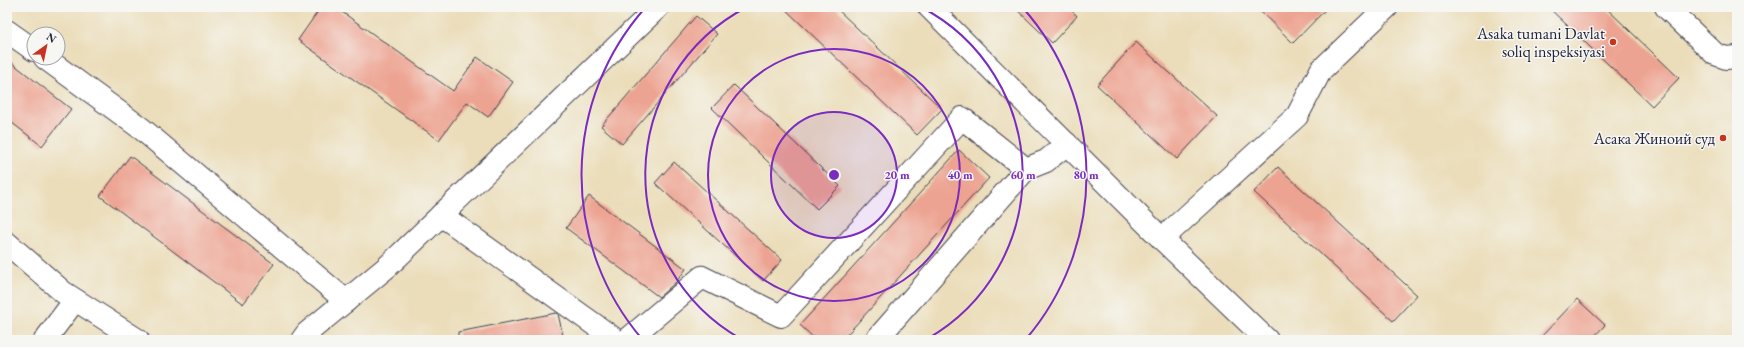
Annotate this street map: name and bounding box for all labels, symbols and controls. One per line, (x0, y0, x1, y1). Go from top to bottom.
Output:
place label: Asaka tumani Davlat soliq inspeksiyasi (1476, 23, 1605, 62)
north arrow (26, 26, 66, 66)
text: N (44, 29, 59, 46)
marker: Asaka tumani Davlat soliq inspeksiyasi (1608, 37, 1618, 47)
place label: Асака Жиноий суд (1593, 128, 1716, 149)
marker: Асака Жиноий суд (1718, 133, 1728, 143)
text: 20 m (884, 167, 910, 183)
text: 40 m (947, 167, 973, 183)
text: 60 m (1010, 167, 1036, 183)
text: 80 m (1073, 167, 1099, 183)
centre of rings (827, 168, 841, 182)

